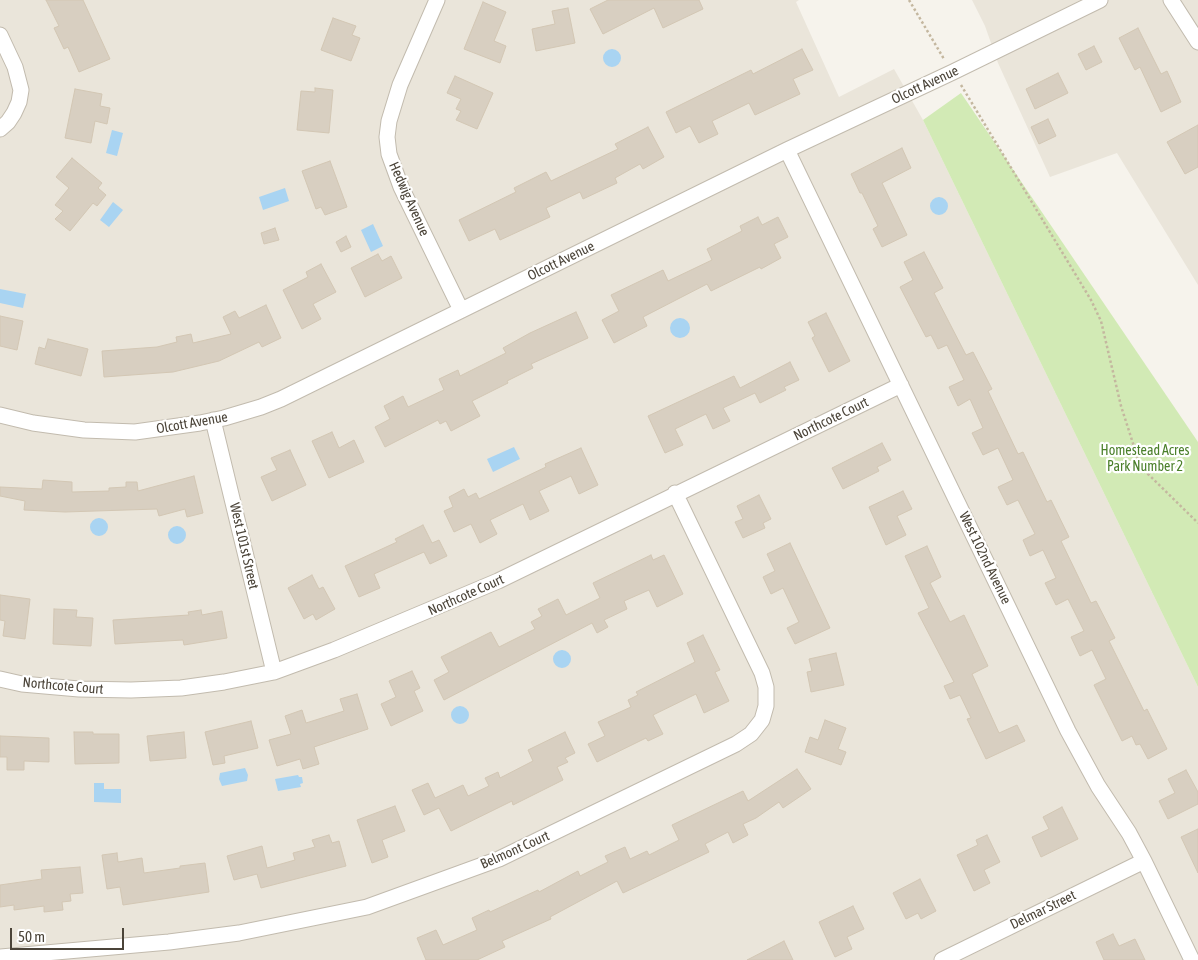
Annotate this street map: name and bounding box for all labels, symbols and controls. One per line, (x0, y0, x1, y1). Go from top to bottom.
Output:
street label: Olcott Avenue (889, 62, 961, 108)
street label: Hedwig Avenue (385, 159, 433, 239)
street label: Olcott Avenue (525, 238, 597, 284)
street label: Northcote Court (791, 394, 871, 444)
street label: Olcott Avenue (155, 408, 229, 438)
park label: Homestead Acres Park Number 2 (1101, 443, 1189, 476)
street label: West 101st Street (226, 501, 262, 591)
street label: West 102nd Avenue (955, 509, 1015, 607)
street label: Northcote Court (425, 571, 507, 619)
street label: Northcote Court (22, 674, 104, 698)
street label: Belmont Court (478, 827, 552, 873)
street label: Delmar Street (1007, 887, 1079, 933)
scale bar (12, 918, 126, 950)
text: 50 m (18, 928, 45, 945)

